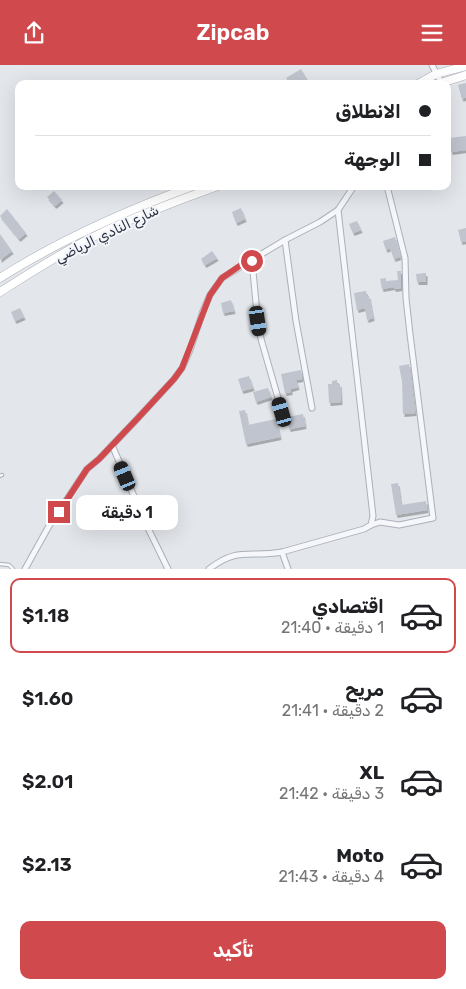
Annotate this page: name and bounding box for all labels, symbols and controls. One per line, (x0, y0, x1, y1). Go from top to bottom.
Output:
icon: share (20, 19, 48, 47)
text: Zipcab (197, 19, 269, 46)
icon: menu (418, 19, 446, 47)
text: الانطلاق (335, 100, 401, 123)
text: الوجهة (344, 148, 401, 171)
street label: شارع النادي الرياضي (52, 201, 163, 268)
route start (241, 250, 263, 272)
car (248, 305, 267, 337)
car (270, 396, 293, 428)
car (112, 459, 137, 493)
callout: 1 دقيقة (76, 495, 179, 529)
route end (48, 501, 70, 523)
text: 1 دقيقة (101, 503, 153, 522)
icon: car (399, 593, 444, 638)
text: اقتصادي (312, 595, 384, 618)
text: $1.18 (22, 604, 69, 627)
text: 1 دقيقة · 21:40 (281, 618, 384, 637)
icon: car (399, 676, 444, 721)
text: مريح (345, 678, 384, 701)
text: $1.60 (22, 687, 73, 710)
text: 2 دقيقة · 21:41 (282, 701, 384, 720)
icon: car (399, 759, 444, 804)
text: XL (360, 761, 384, 784)
text: $2.01 (22, 770, 73, 793)
text: 3 دقيقة · 21:42 (279, 784, 384, 803)
icon: car (399, 842, 444, 887)
text: Moto (336, 844, 384, 867)
text: $2.13 (22, 853, 72, 876)
text: 4 دقيقة · 21:43 (278, 867, 384, 886)
button: تأكيد (20, 921, 446, 979)

